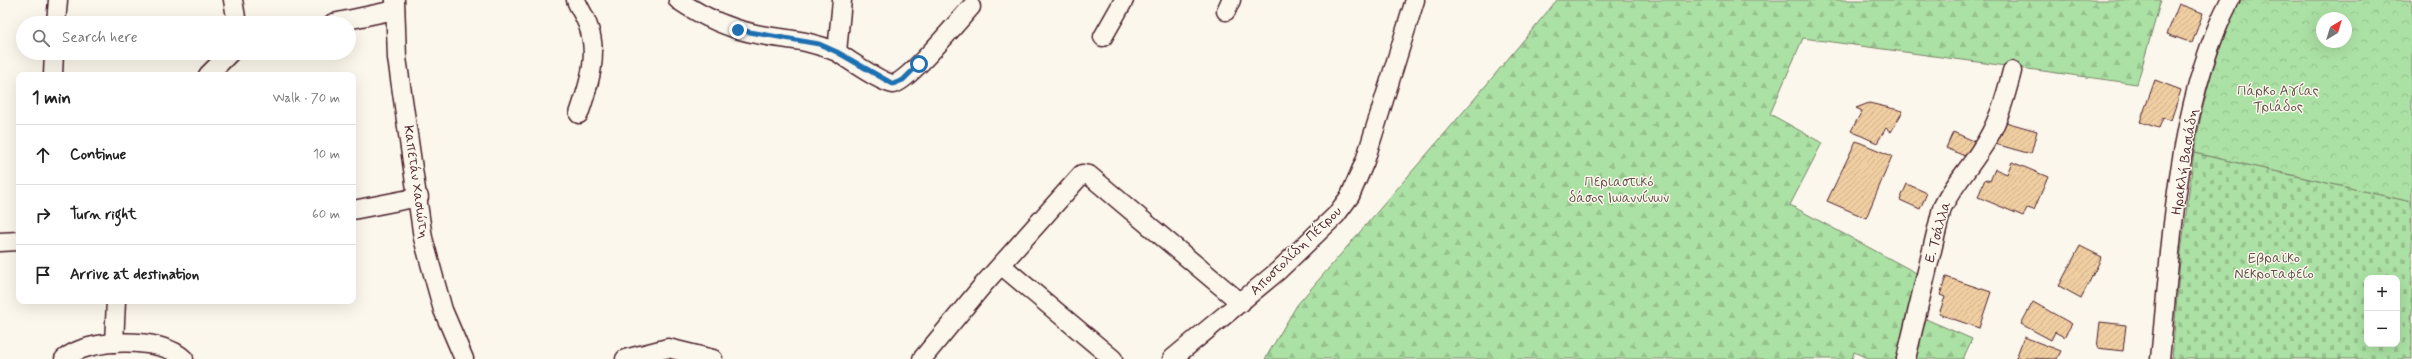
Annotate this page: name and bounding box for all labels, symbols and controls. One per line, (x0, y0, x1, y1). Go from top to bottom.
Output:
north arrow (2316, 12, 2352, 48)
search box (16, 16, 356, 60)
route end (729, 21, 747, 39)
icon: search (30, 27, 52, 49)
text: Search here (62, 28, 138, 48)
route start (910, 55, 928, 73)
park label: Πάρκο Αγίας Τριάδος (2237, 82, 2319, 116)
text: 1 min (32, 87, 71, 109)
text: Walk · 70 m (273, 90, 340, 107)
street label: Ηρακλή Βασιάδη (2168, 108, 2202, 216)
street label: Καπετάν Χασιώτη (399, 124, 433, 240)
icon: ahead (32, 144, 54, 166)
text: Continue (70, 145, 126, 165)
text: 10 m (313, 146, 340, 163)
park label: Περιαστικό δάσος Ιωαννίνων (1569, 173, 1669, 207)
street label: Ε. Τσάλλα (1921, 199, 1955, 265)
street label: Αποστολίδη Πέτρου (1246, 202, 1346, 299)
icon: right (32, 204, 54, 226)
text: Turn right (70, 205, 137, 225)
text: 60 m (312, 206, 340, 223)
park label: Εβραϊκο Νεκροταφείο (2234, 249, 2314, 283)
icon: arrive (32, 264, 54, 286)
text: Arrive at destination (70, 265, 199, 285)
map controls (2364, 275, 2400, 347)
button: + (2364, 275, 2400, 311)
button: − (2364, 311, 2400, 347)

